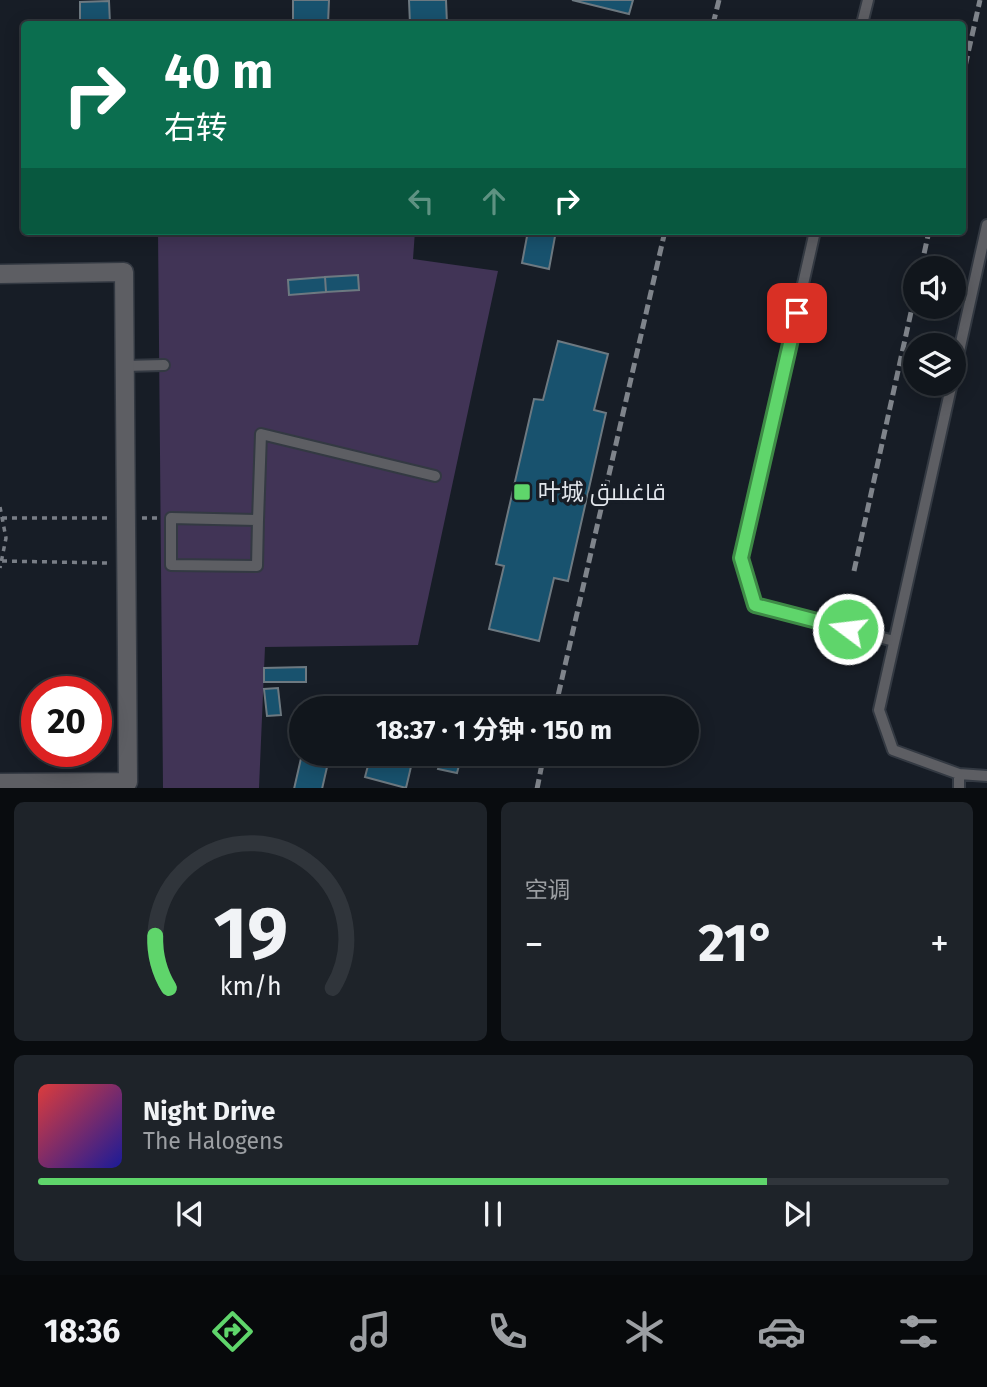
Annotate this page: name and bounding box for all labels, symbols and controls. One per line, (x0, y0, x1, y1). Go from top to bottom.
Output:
text: 40 m (164, 42, 273, 101)
icon: right (49, 49, 140, 140)
text: 右转 (164, 109, 228, 147)
icon: left (402, 182, 440, 220)
icon: ahead (475, 182, 513, 220)
icon: right (548, 182, 586, 220)
map controls (903, 256, 966, 396)
button: sound (903, 256, 966, 319)
pin (767, 283, 827, 343)
icon: arrive (778, 294, 816, 332)
button: layers (903, 333, 966, 396)
place label: 叶城 قاغىلىق (538, 478, 666, 506)
marker: 叶城 قاغىلىق (512, 482, 532, 502)
position arrow (811, 592, 885, 666)
speed limit sign: 20 (21, 676, 112, 767)
text: 18:37 · 1 分钟 · 150 m (376, 715, 612, 746)
text: 空调 (525, 876, 571, 904)
text: 19 (213, 890, 288, 977)
text: 21° (698, 912, 775, 975)
text: − (525, 921, 544, 967)
text: + (930, 921, 949, 967)
text: km/h (219, 971, 281, 1001)
text: Night Drive (143, 1096, 275, 1127)
text: The Halogens (143, 1127, 283, 1155)
icon: previous (171, 1195, 209, 1233)
icon: pause (474, 1195, 512, 1233)
icon: next (778, 1195, 816, 1233)
icon: directions (208, 1307, 257, 1356)
icon: music (346, 1307, 395, 1356)
icon: phone (483, 1307, 532, 1356)
icon: climate (620, 1307, 669, 1356)
icon: car (757, 1307, 806, 1356)
icon: filters (894, 1307, 943, 1356)
text: 18:36 (44, 1312, 120, 1350)

